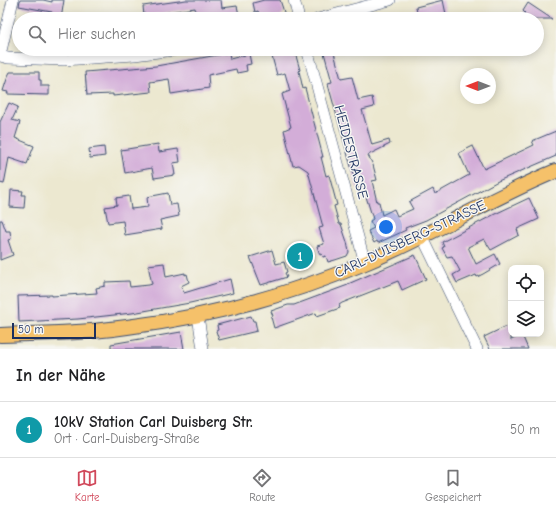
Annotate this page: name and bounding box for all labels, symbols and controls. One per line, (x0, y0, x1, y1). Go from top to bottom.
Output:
search box (12, 12, 544, 56)
icon: search (26, 23, 48, 45)
text: Hier suchen (58, 25, 136, 43)
north arrow (460, 68, 496, 104)
street label: HEIDESTRASSE (330, 103, 372, 201)
street label: CARL-DUISBERG-STRASSE (332, 196, 488, 282)
your location (376, 217, 396, 237)
pin: 1 (287, 241, 313, 271)
map controls (508, 265, 544, 337)
button: locate (508, 265, 544, 301)
button: layers (508, 301, 544, 337)
scale bar (12, 321, 96, 340)
text: 50 m (18, 323, 43, 336)
text: In der Nähe (16, 366, 105, 385)
text: 10kV Station Carl Duisberg Str. (54, 413, 253, 431)
text: 1 (26, 422, 32, 437)
text: 50 m (510, 422, 540, 437)
text: Ort · Carl-Duisberg-Straße (54, 431, 200, 446)
tab: Karte (75, 467, 99, 504)
tab: Route (249, 467, 275, 504)
tab: Gespeichert (425, 467, 481, 504)

